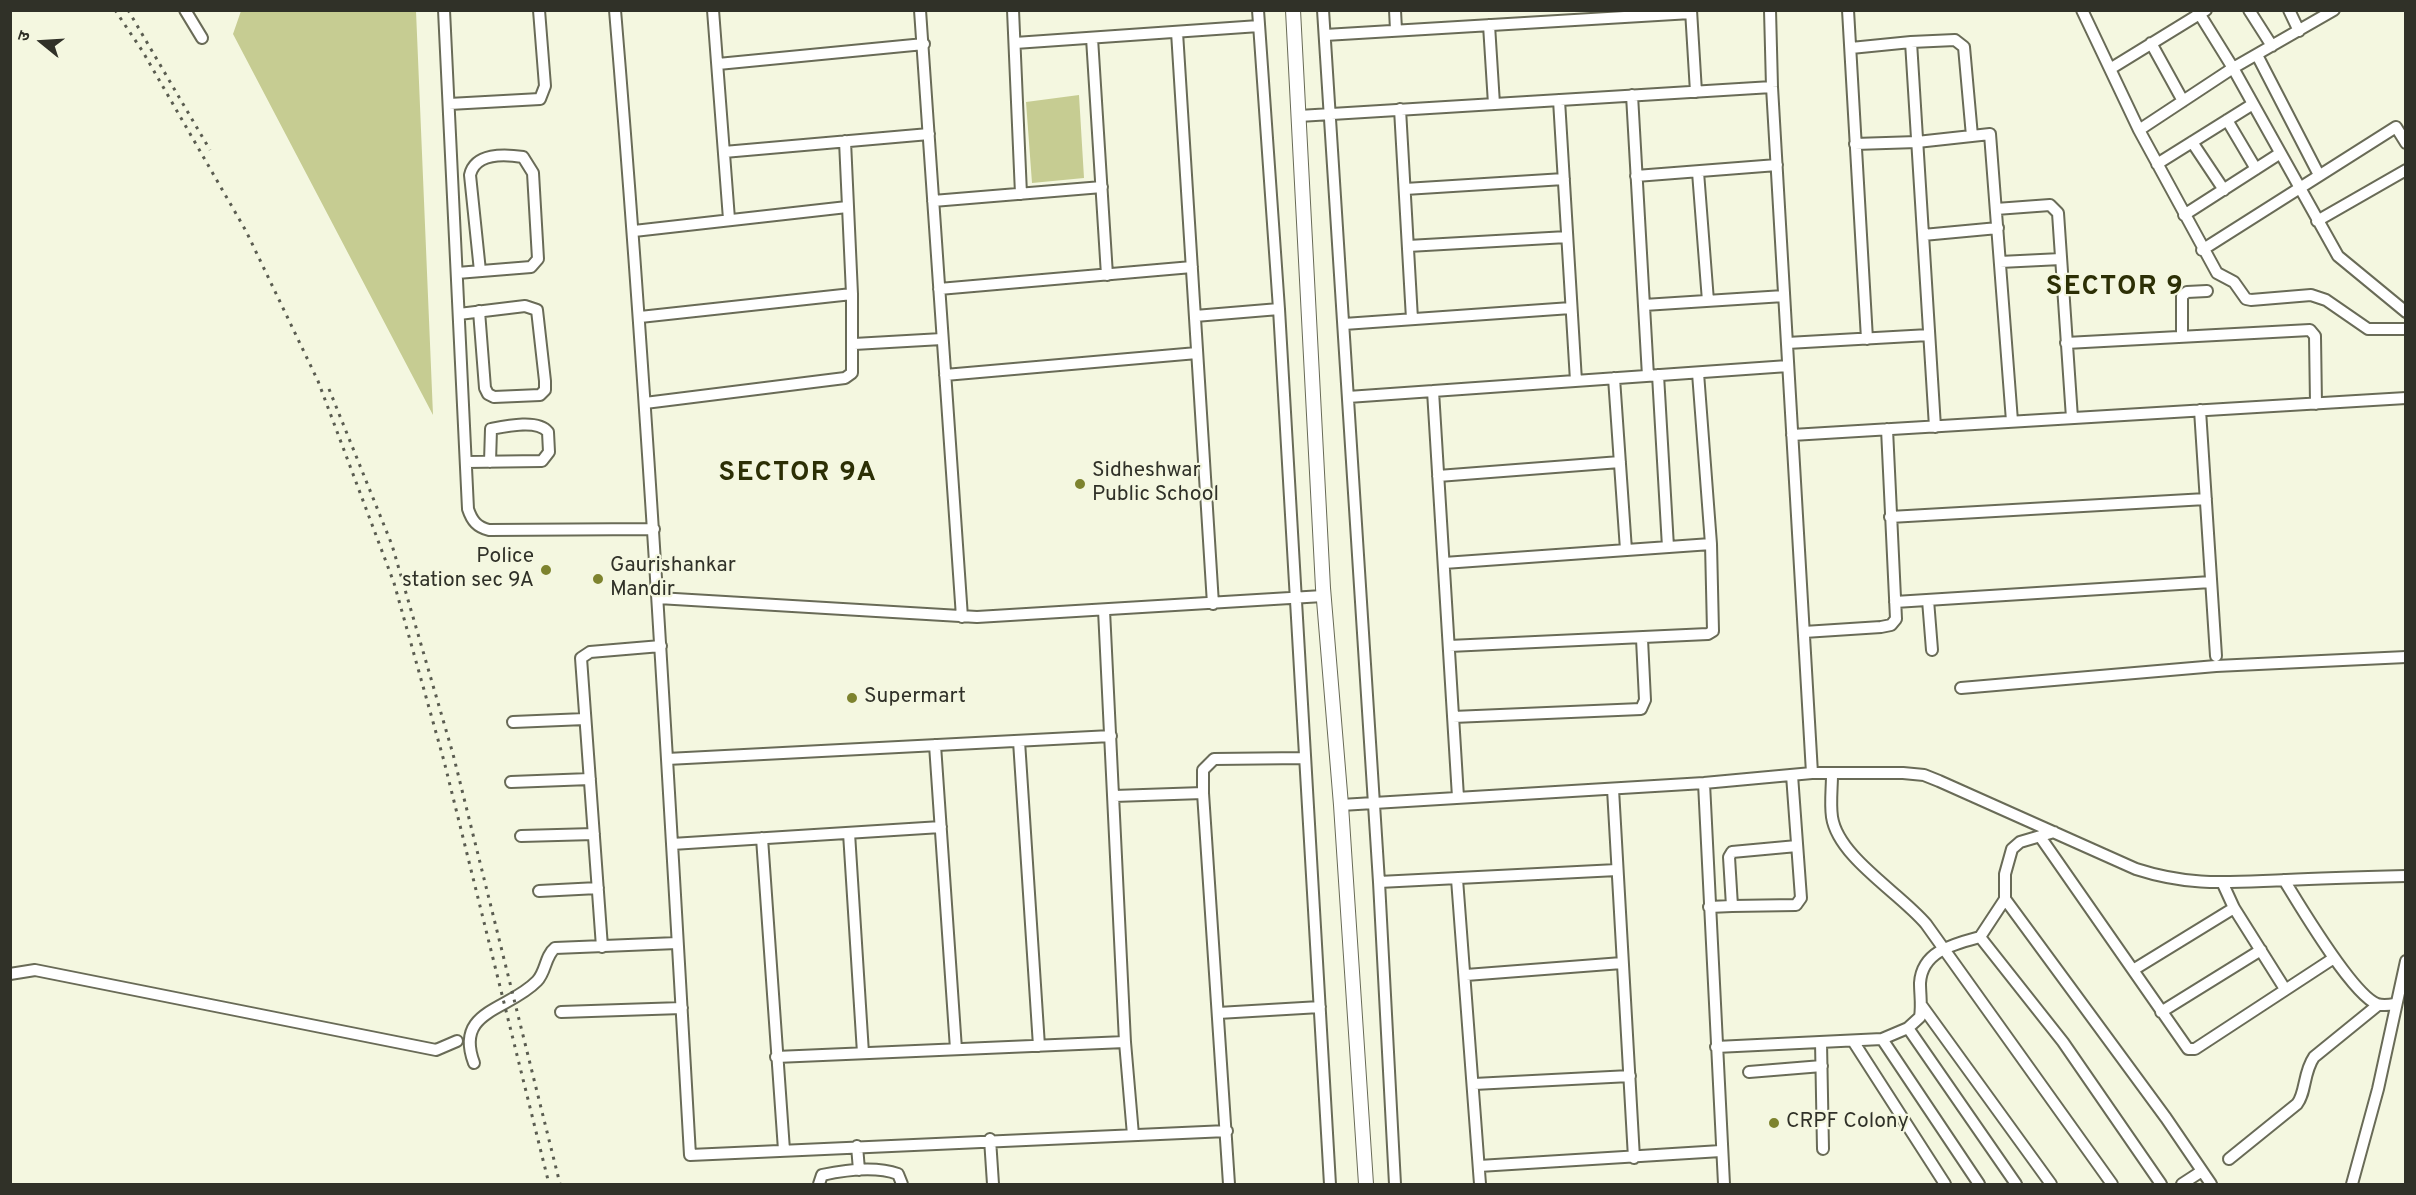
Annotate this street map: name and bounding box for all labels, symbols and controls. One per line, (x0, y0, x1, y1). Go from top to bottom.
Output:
north arrow (12, 12, 72, 72)
text: उ (14, 29, 36, 44)
district label: SECTOR 9 (2046, 273, 2184, 305)
district label: SECTOR 9A (719, 459, 877, 491)
place label: Sidheshwar Public School (1092, 459, 1219, 509)
marker: Sidheshwar Public School (1073, 477, 1087, 491)
place label: Police station sec 9A (402, 545, 534, 595)
place label: Gaurishankar Mandir (610, 554, 736, 604)
marker: Police station sec 9A (539, 563, 553, 577)
marker: Gaurishankar Mandir (591, 572, 605, 586)
place label: Supermart (864, 685, 966, 711)
marker: Supermart (845, 691, 859, 705)
place label: CRPF Colony (1786, 1110, 1909, 1136)
marker: CRPF Colony (1767, 1116, 1781, 1130)

